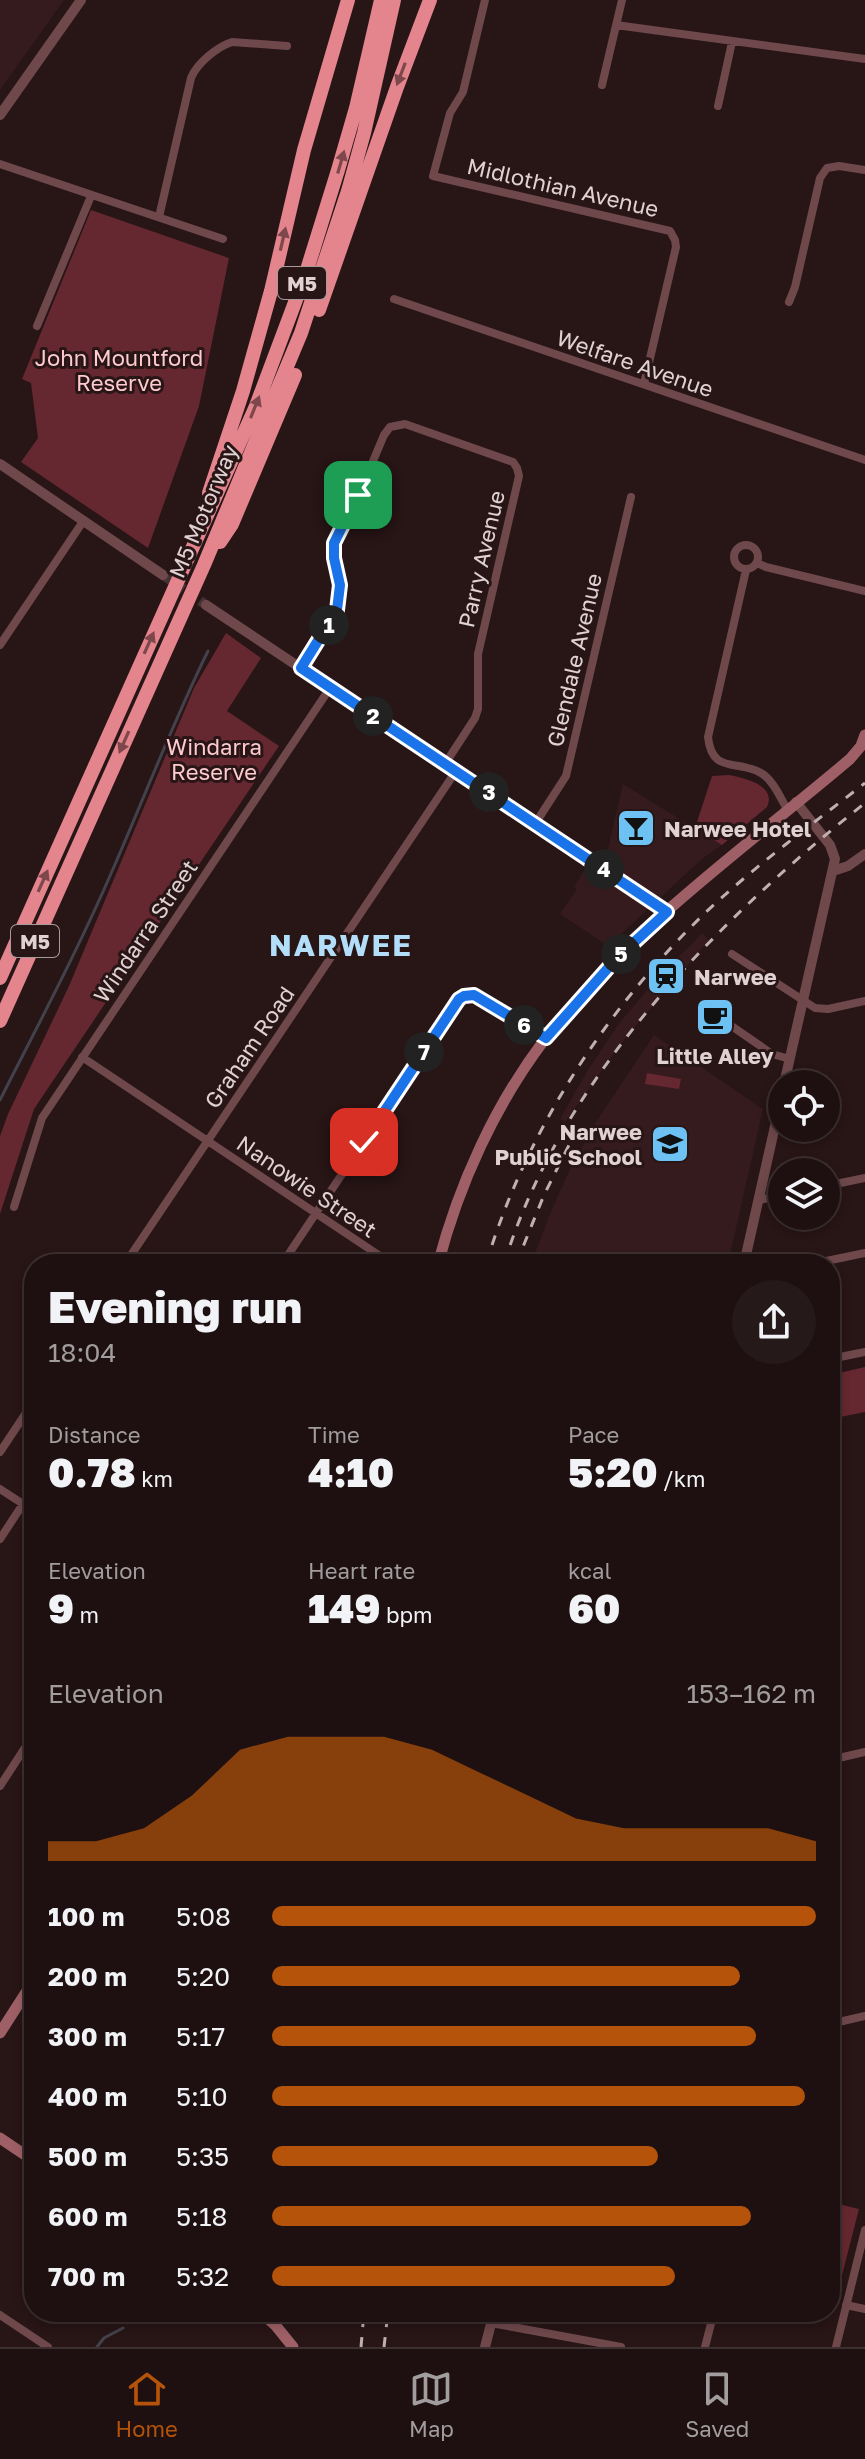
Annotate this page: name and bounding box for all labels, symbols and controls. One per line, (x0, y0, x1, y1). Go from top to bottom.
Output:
one-way arrow (394, 62, 407, 86)
one-way arrow (335, 149, 348, 173)
street label: Midlothian Avenue (465, 152, 661, 222)
one-way arrow (277, 226, 290, 251)
road number: M5 (278, 267, 326, 299)
street label: Welfare Avenue (553, 324, 717, 402)
park label: John Mountford Reserve (35, 344, 203, 396)
one-way arrow (249, 395, 262, 419)
street label: M5 Motorway (163, 440, 243, 582)
pin (324, 461, 392, 529)
icon: arrive (336, 473, 380, 517)
street label: Parry Avenue (452, 488, 510, 630)
street label: Glendale Avenue (541, 571, 607, 749)
pin: 1 (309, 605, 349, 645)
text: 1 (323, 611, 335, 638)
one-way arrow (142, 631, 155, 655)
pin: 2 (353, 696, 393, 736)
text: 2 (366, 702, 380, 729)
one-way arrow (117, 731, 131, 754)
park label: Windarra Reserve (166, 733, 262, 785)
pin: 3 (469, 772, 509, 812)
text: 3 (482, 778, 496, 805)
bar icon: Narwee Hotel (615, 807, 657, 849)
place label: Narwee Hotel (664, 815, 811, 842)
pin: 4 (584, 849, 624, 889)
street label: Windarra Street (87, 854, 203, 1008)
text: 4 (597, 855, 611, 882)
one-way arrow (36, 869, 50, 893)
road number: M5 (11, 925, 59, 957)
district label: NARWEE (269, 927, 413, 963)
pin: 5 (601, 934, 641, 974)
text: 5 (614, 940, 628, 967)
station icon: Narwee (645, 955, 687, 997)
place label: Narwee (694, 963, 777, 990)
street label: Graham Road (198, 981, 300, 1113)
cafe icon: Little Alley (694, 996, 736, 1038)
pin: 6 (504, 1005, 544, 1045)
text: 6 (517, 1011, 531, 1038)
pin: 7 (404, 1032, 444, 1072)
text: 7 (418, 1038, 430, 1065)
place label: Little Alley (656, 1042, 774, 1069)
map controls (768, 1070, 840, 1230)
button: locate (768, 1070, 840, 1142)
pin (330, 1108, 398, 1176)
place label: Narwee Public School (495, 1118, 642, 1170)
icon: check (342, 1120, 386, 1164)
school or university icon: Narwee Public School (649, 1123, 691, 1165)
street label: Nanowie Street (232, 1129, 382, 1243)
button: layers (768, 1158, 840, 1230)
text: Evening run (48, 1280, 302, 1333)
button: share (732, 1280, 816, 1364)
text: 18:04 (48, 1337, 116, 1368)
text: Distance (48, 1421, 140, 1448)
text: Time (308, 1421, 360, 1448)
text: Pace (568, 1421, 619, 1448)
text: 0.78 (48, 1448, 136, 1496)
text: 4:10 (308, 1448, 394, 1496)
text: 5:20 (568, 1448, 658, 1496)
text: km (136, 1465, 173, 1492)
text: /km (658, 1465, 706, 1492)
text: Elevation (48, 1557, 146, 1584)
text: Heart rate (308, 1557, 415, 1584)
text: kcal (568, 1557, 611, 1584)
text: 9 (48, 1584, 74, 1632)
text: 149 (308, 1584, 381, 1632)
text: 60 (568, 1584, 620, 1632)
text: m (74, 1601, 99, 1628)
text: bpm (381, 1601, 433, 1628)
text: Elevation (48, 1678, 164, 1709)
text: 153–162 m (686, 1678, 816, 1709)
text: 100 m (48, 1901, 124, 1932)
text: 5:08 (176, 1901, 231, 1932)
text: 200 m (48, 1961, 127, 1992)
text: 5:20 (176, 1961, 230, 1992)
text: 300 m (48, 2021, 127, 2052)
text: 5:17 (176, 2021, 225, 2052)
text: 400 m (48, 2081, 127, 2112)
text: 5:10 (176, 2081, 228, 2112)
text: 500 m (48, 2141, 127, 2172)
text: 5:35 (176, 2141, 229, 2172)
text: 600 m (48, 2201, 128, 2232)
text: 5:18 (176, 2201, 227, 2232)
text: 700 m (48, 2261, 125, 2292)
text: 5:32 (176, 2261, 229, 2292)
tab: Home (116, 2367, 178, 2442)
tab: Map (409, 2367, 454, 2442)
tab: Saved (685, 2367, 749, 2442)

